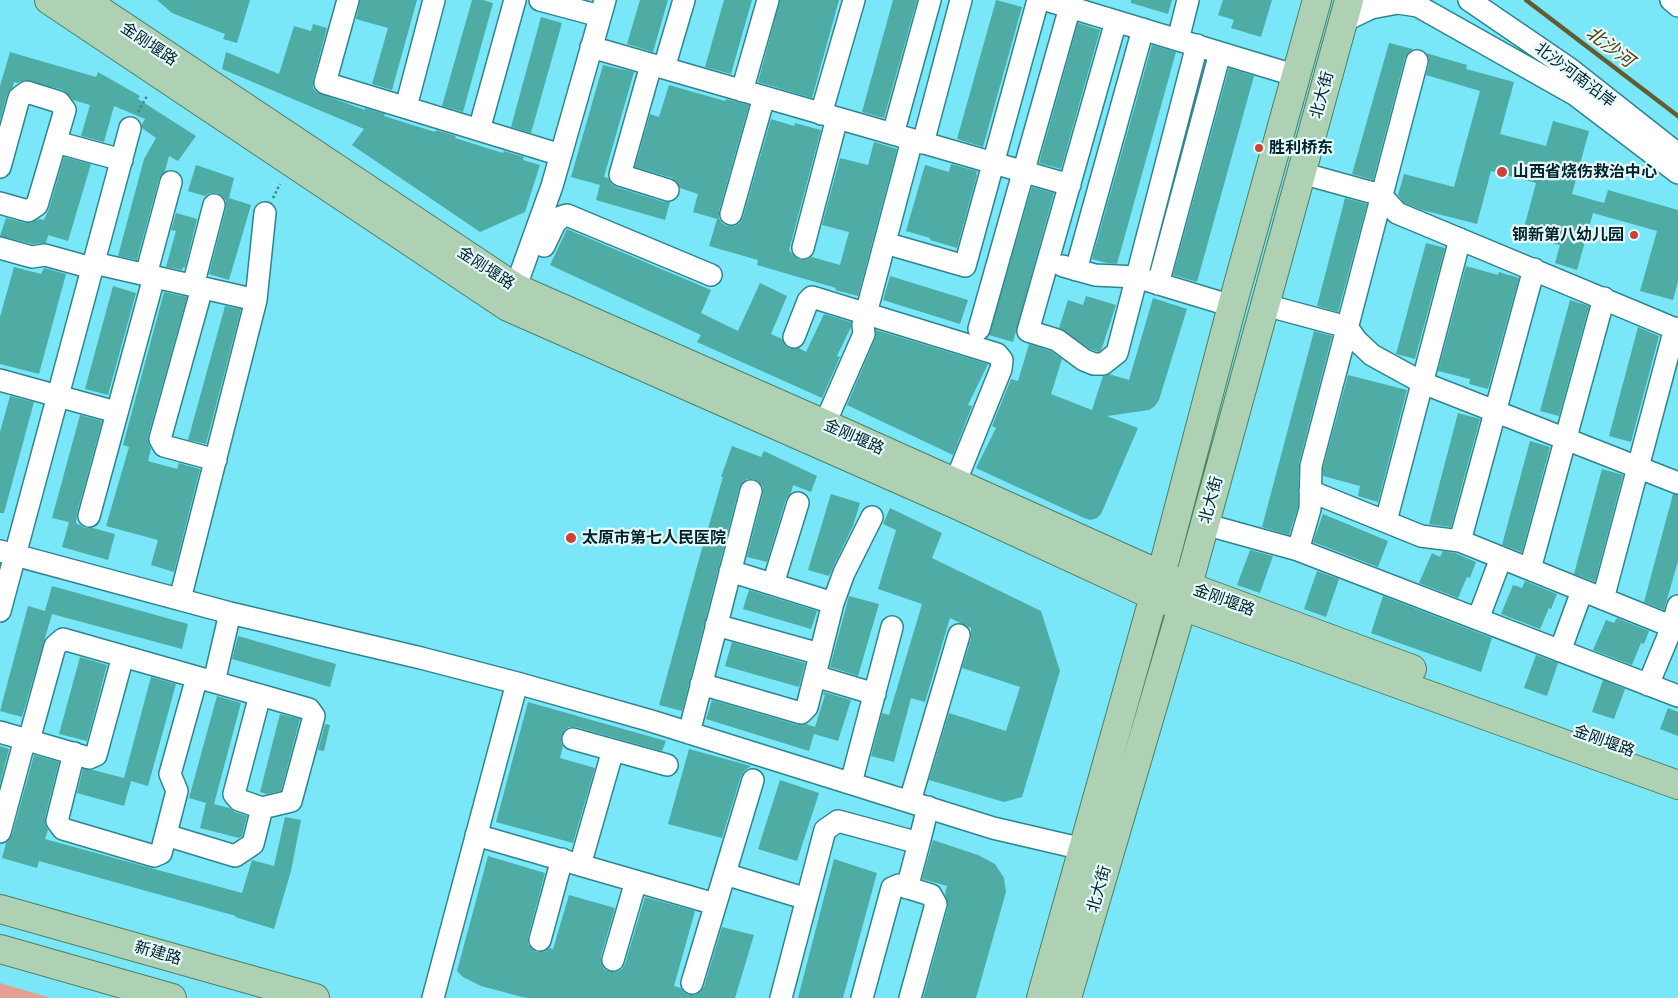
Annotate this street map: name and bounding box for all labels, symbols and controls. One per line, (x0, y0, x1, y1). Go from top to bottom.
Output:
street label: 金刚堰路 (117, 18, 181, 70)
water label: 北沙河 (1582, 22, 1638, 72)
street label: 北沙河南沿岸 (1531, 38, 1619, 112)
street label: 北大街 (1307, 69, 1337, 121)
place label: 胜利桥东 (1269, 138, 1333, 158)
marker: 胜利桥东 (1253, 142, 1265, 154)
place label: 山西省烧伤救治中心 (1513, 162, 1657, 182)
marker: 山西省烧伤救治中心 (1495, 165, 1509, 179)
place label: 钢新第八幼儿园 (1512, 225, 1624, 245)
marker: 钢新第八幼儿园 (1628, 229, 1640, 241)
street label: 金刚堰路 (454, 243, 518, 293)
street label: 金刚堰路 (821, 415, 887, 459)
street label: 北大街 (1196, 474, 1226, 526)
place label: 太原市第七人民医院 (582, 528, 726, 548)
marker: 太原市第七人民医院 (564, 531, 578, 545)
street label: 金刚堰路 (1191, 580, 1257, 620)
street label: 金刚堰路 (1571, 721, 1637, 761)
street label: 北大街 (1083, 863, 1115, 915)
street label: 新建路 (132, 937, 184, 969)

